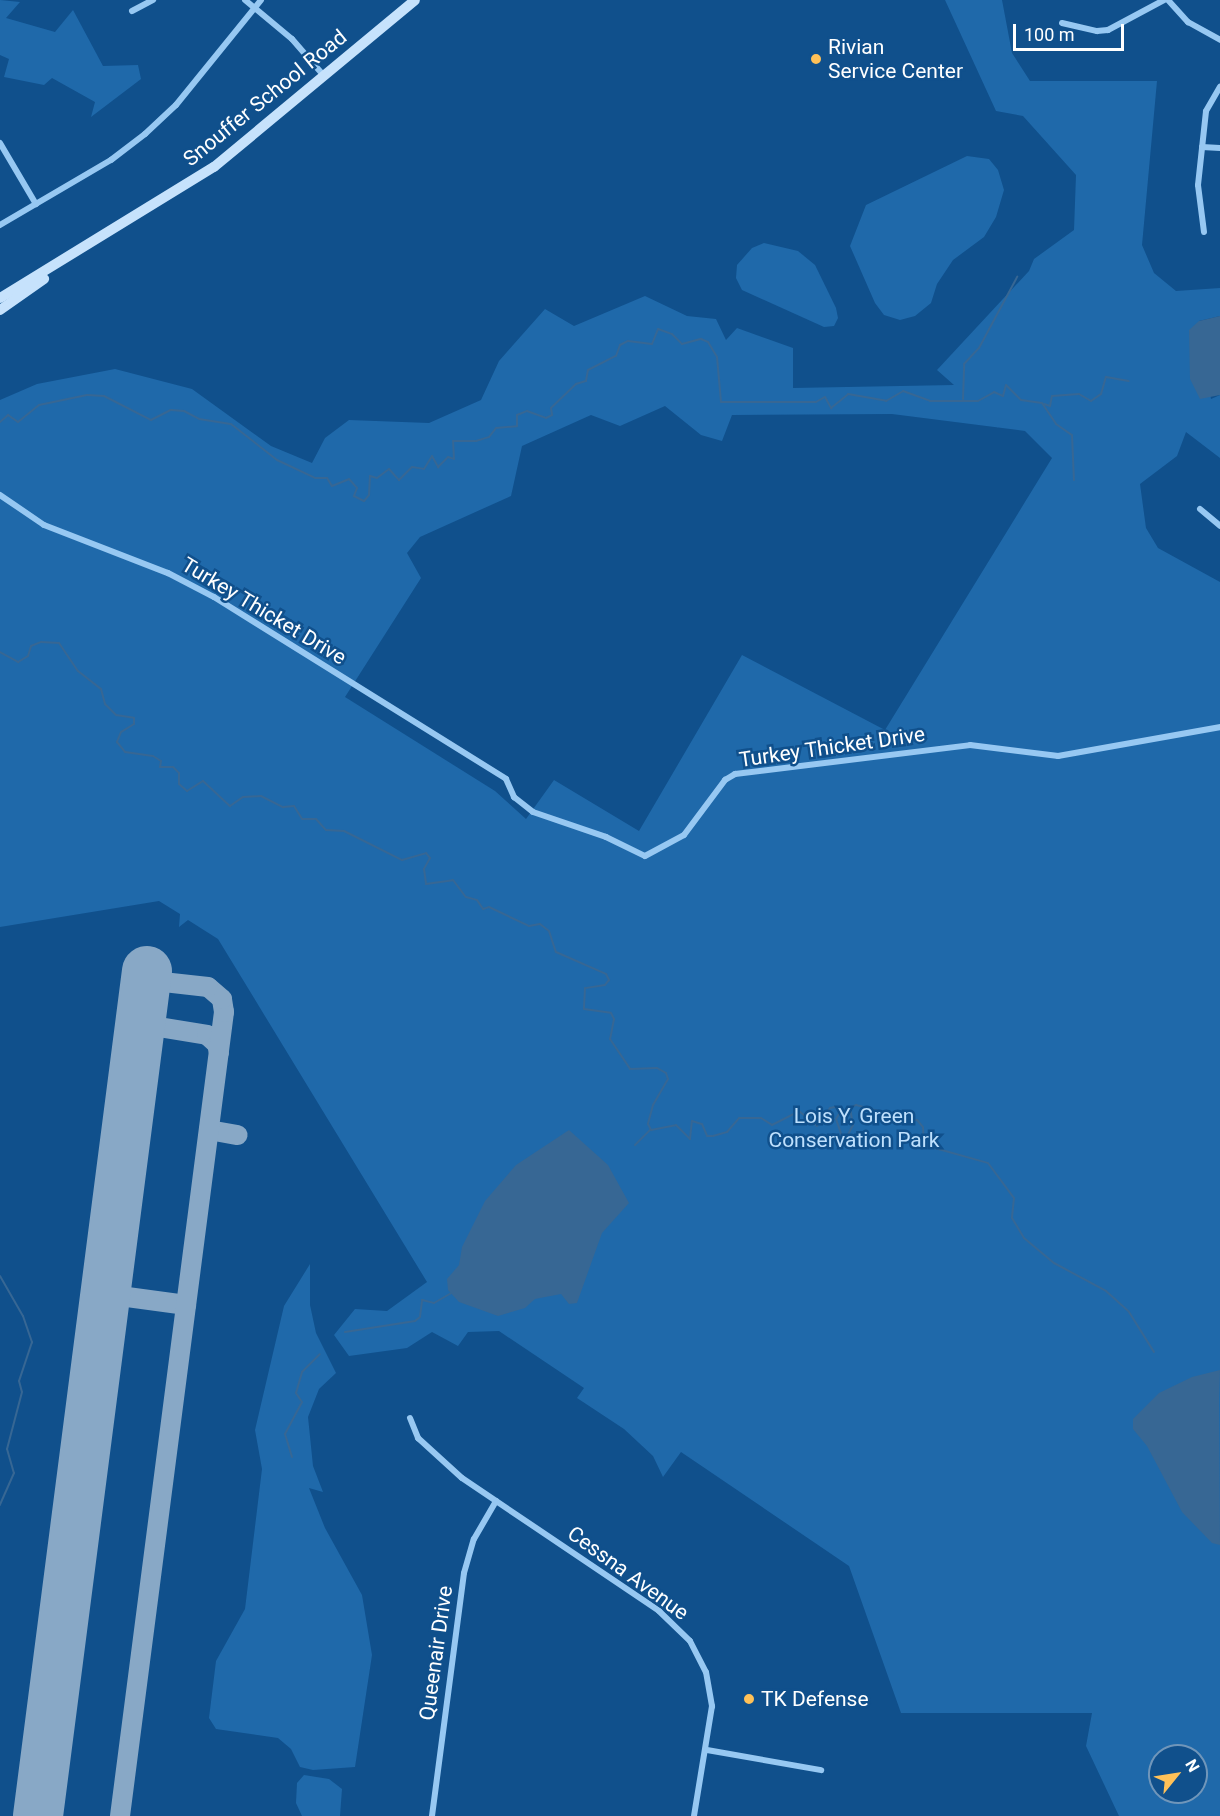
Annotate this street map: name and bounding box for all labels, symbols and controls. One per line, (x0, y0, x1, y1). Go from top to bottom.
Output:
scale bar (1016, 12, 1127, 50)
street label: Snouffer School Road (178, 24, 352, 172)
text: 100 m (1024, 24, 1075, 45)
place label: Rivian Service Center (828, 34, 963, 84)
marker: Rivian Service Center (809, 52, 823, 66)
street label: Turkey Thicket Drive (177, 552, 351, 670)
street label: Turkey Thicket Drive (737, 721, 927, 773)
park label: Lois Y. Green Conservation Park (768, 1103, 940, 1153)
street label: Cessna Avenue (563, 1521, 693, 1625)
street label: Queenair Drive (414, 1584, 458, 1722)
place label: TK Defense (761, 1686, 869, 1712)
marker: TK Defense (742, 1692, 756, 1706)
north arrow (1148, 1744, 1208, 1804)
text: N (1181, 1756, 1203, 1775)

